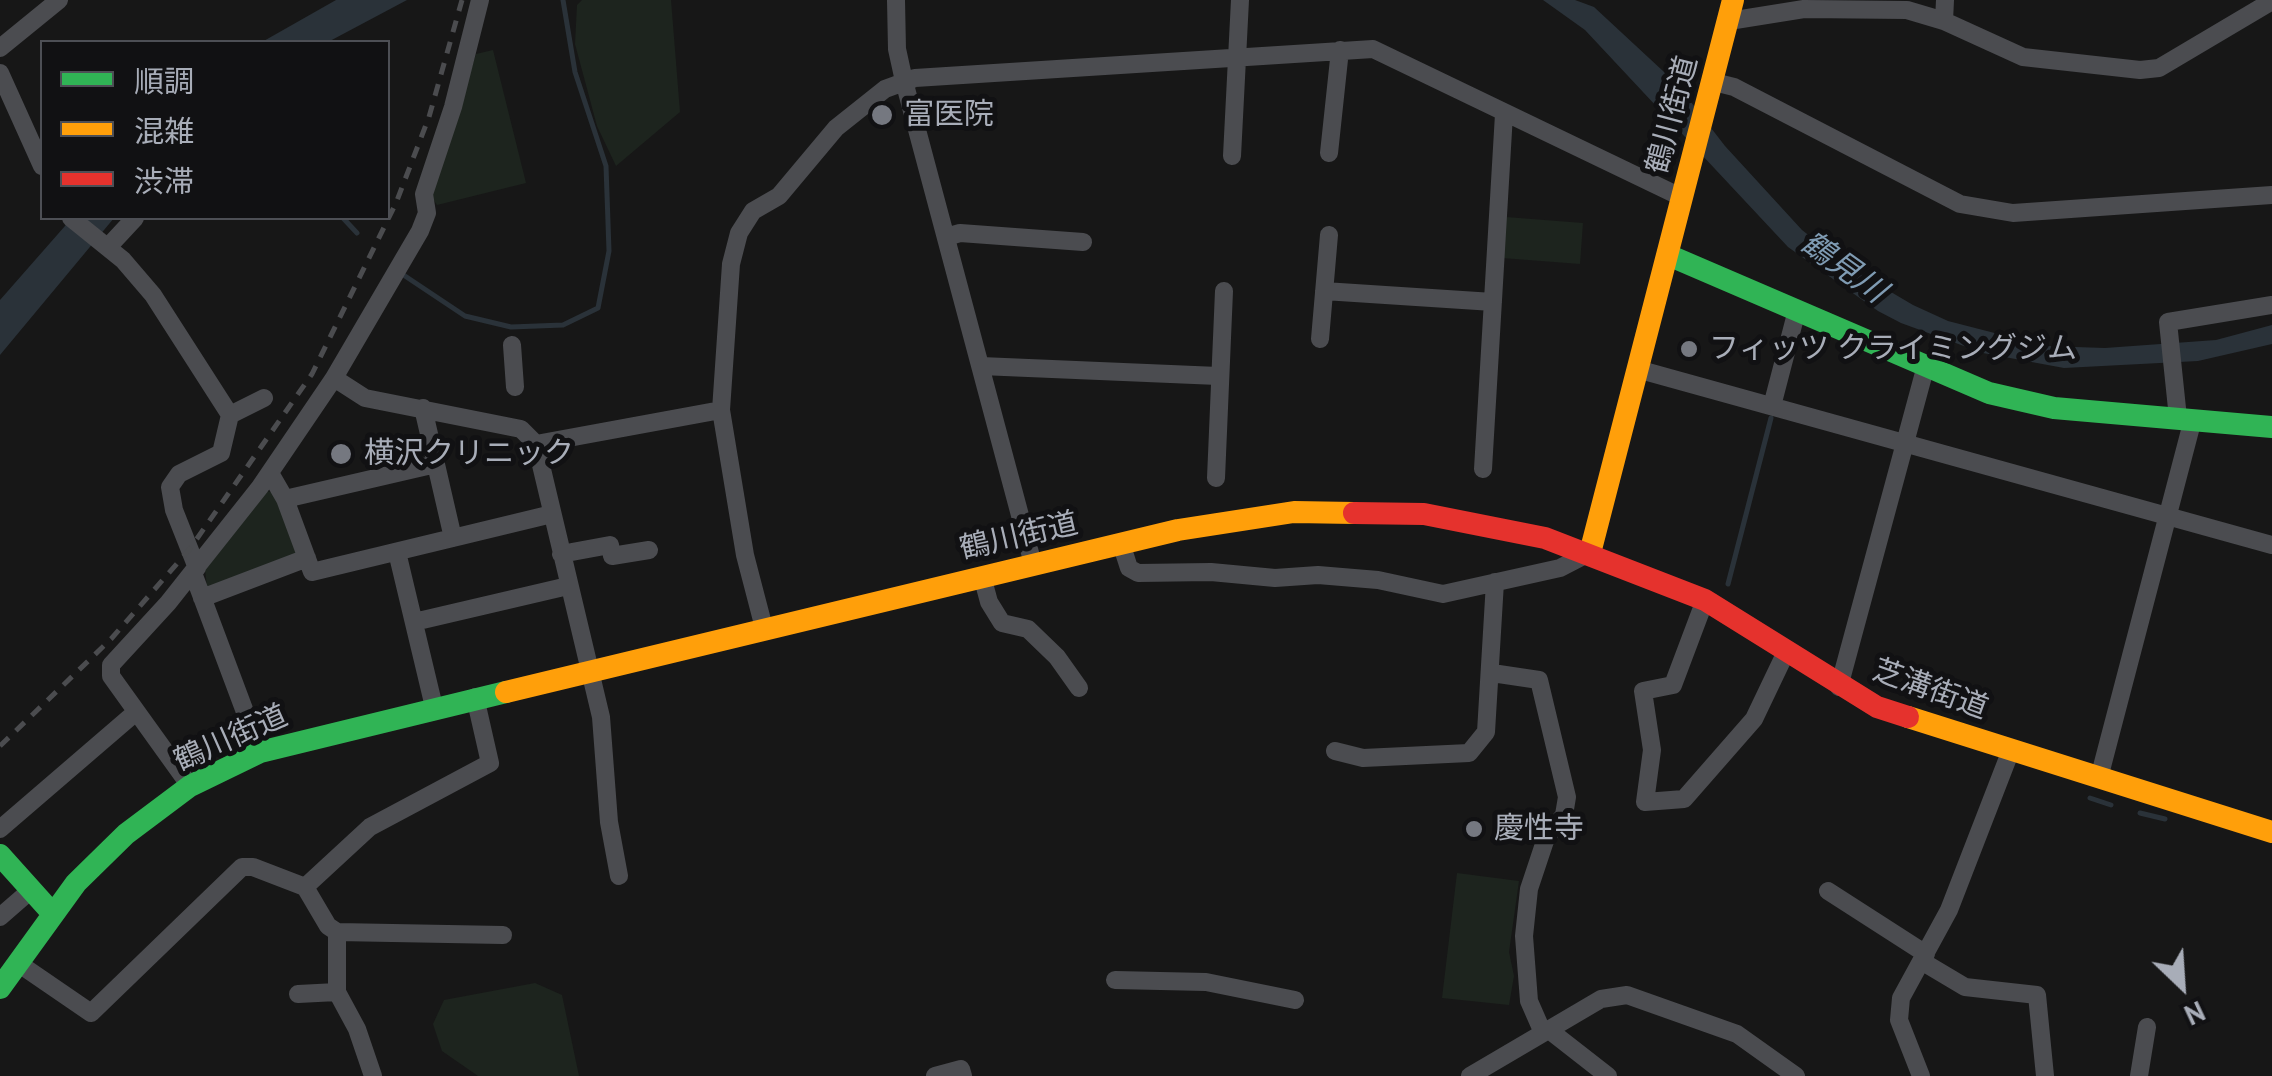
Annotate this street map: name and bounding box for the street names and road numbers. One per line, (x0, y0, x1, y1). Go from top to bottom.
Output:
street label: 鶴川街道 (1640, 52, 1706, 178)
street label: 鶴川街道 (956, 506, 1082, 568)
street label: 芝溝街道 (1867, 653, 1993, 727)
street label: 鶴川街道 (169, 698, 293, 780)

